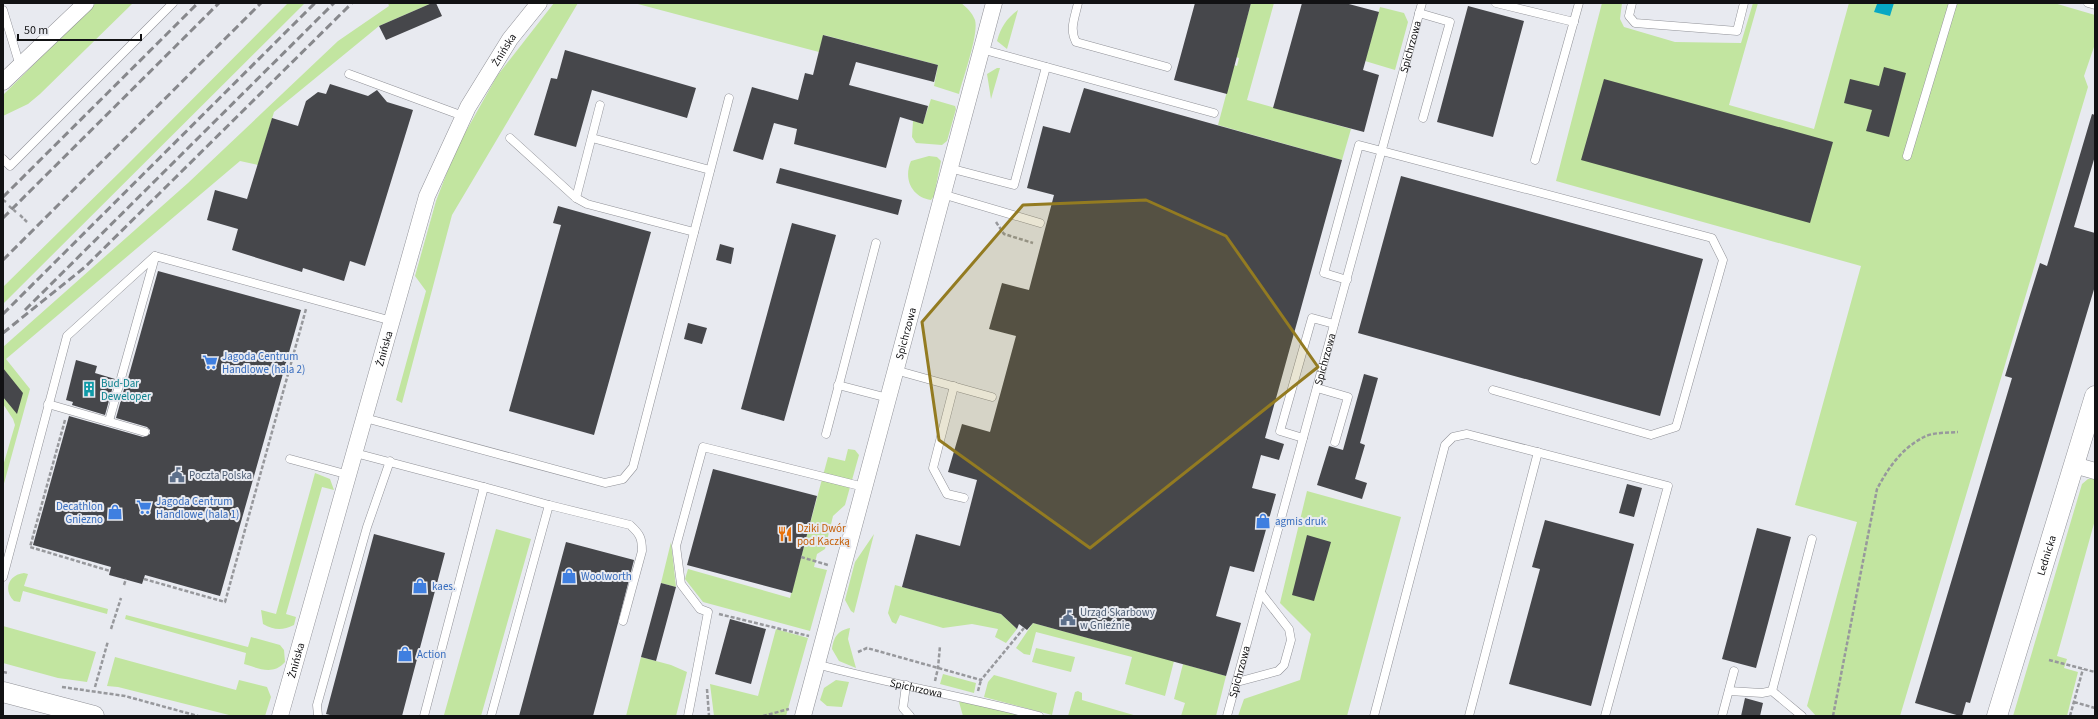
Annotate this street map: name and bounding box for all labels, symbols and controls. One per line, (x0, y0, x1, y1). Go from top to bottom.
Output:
scale bar (18, 16, 141, 42)
street label: Spichrzowa (1396, 19, 1425, 74)
text: 50 m (24, 22, 48, 39)
street label: Żnińska (488, 30, 520, 69)
street label: Spichrzowa (892, 306, 920, 361)
street label: Żnińska (372, 329, 397, 368)
street label: Spichrzowa (1311, 332, 1339, 387)
place label: Jagoda Centrum Handlowe (hala 2) (222, 349, 305, 377)
supermarket icon: Jagoda Centrum Handlowe (hala 2) (201, 353, 219, 371)
place label: Bud-Dar Deweloper (101, 376, 151, 404)
building icon: Bud-Dar Deweloper (80, 380, 98, 398)
public building icon: Poczta Polska (168, 466, 186, 484)
place label: Poczta Polska (189, 468, 252, 483)
place label: Jagoda Centrum Handlowe (hala 1) (156, 494, 239, 522)
supermarket icon: Jagoda Centrum Handlowe (hala 1) (135, 498, 153, 516)
place label: Decathlon Gniezno (56, 499, 103, 527)
shop icon: Decathlon Gniezno (106, 503, 124, 521)
shop icon: agmis druk (1254, 512, 1272, 530)
place label: agmis druk (1275, 514, 1327, 529)
place label: Dziki Dwór pod Kaczką (797, 521, 850, 549)
restaurant icon: Dziki Dwór pod Kaczką (776, 525, 794, 543)
street label: Lednicka (2033, 533, 2060, 578)
shop icon: Woolworth (560, 567, 578, 585)
place label: Woolworth (581, 569, 632, 584)
shop icon: kaes. (411, 577, 429, 595)
place label: kaes. (432, 579, 456, 594)
place label: Urząd Skarbowy w Gnieźnie (1080, 605, 1155, 633)
public building icon: Urząd Skarbowy w Gnieźnie (1059, 609, 1077, 627)
street label: Żnińska (284, 641, 308, 680)
street label: Spichrzowa (1225, 644, 1254, 699)
shop icon: Action (396, 645, 414, 663)
place label: Action (417, 647, 446, 662)
street label: Spichrzowa (888, 675, 944, 701)

